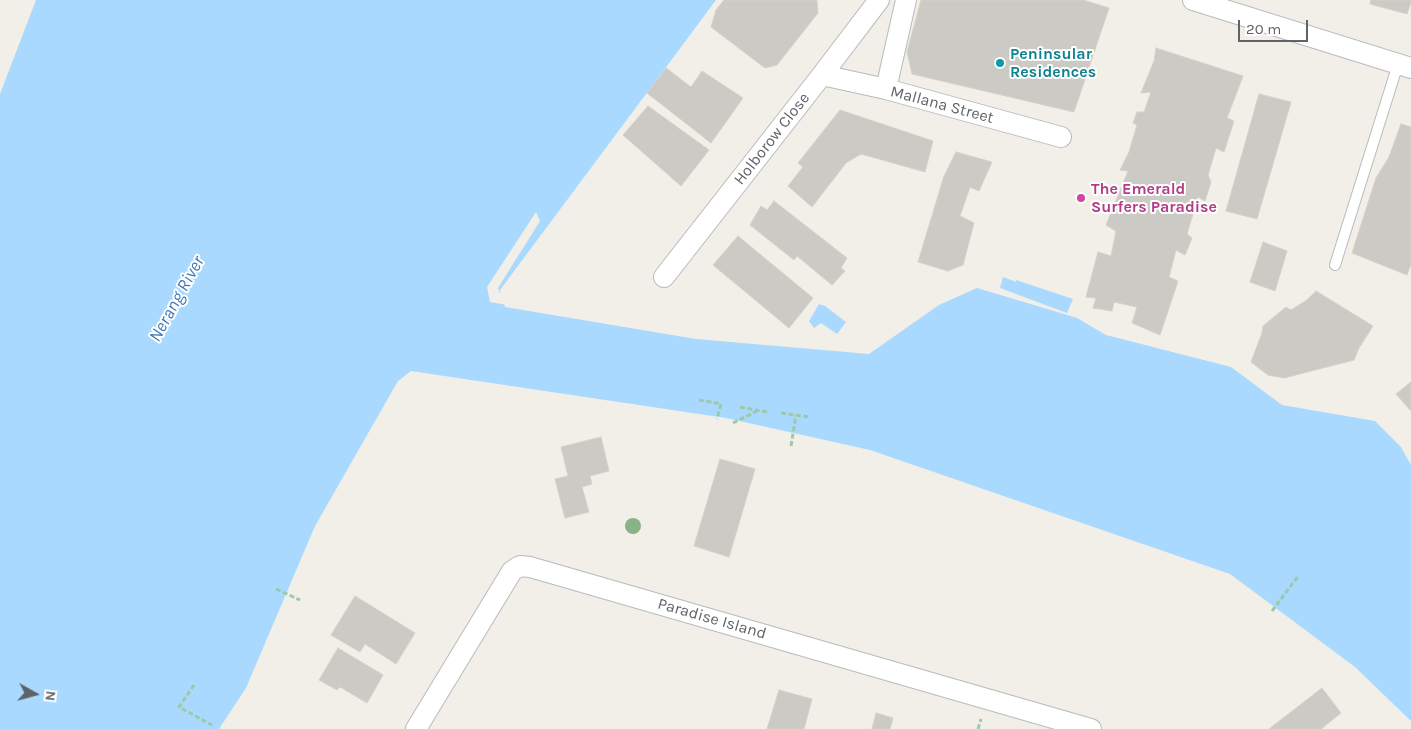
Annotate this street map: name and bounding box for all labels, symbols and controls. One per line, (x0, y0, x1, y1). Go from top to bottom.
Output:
scale bar (1241, 10, 1311, 42)
text: 20 m (1246, 20, 1281, 38)
place label: Peninsular Residences (1010, 44, 1096, 82)
marker: Peninsular Residences (994, 57, 1006, 69)
street label: Mallana Street (888, 82, 996, 128)
street label: Holborow Close (730, 89, 814, 189)
place label: The Emerald Surfers Paradise (1091, 179, 1217, 217)
marker: The Emerald Surfers Paradise (1075, 192, 1087, 204)
water label: Nerang River (145, 252, 209, 346)
street label: Paradise Island (655, 594, 769, 644)
north arrow (10, 669, 60, 719)
text: N (41, 690, 59, 702)

